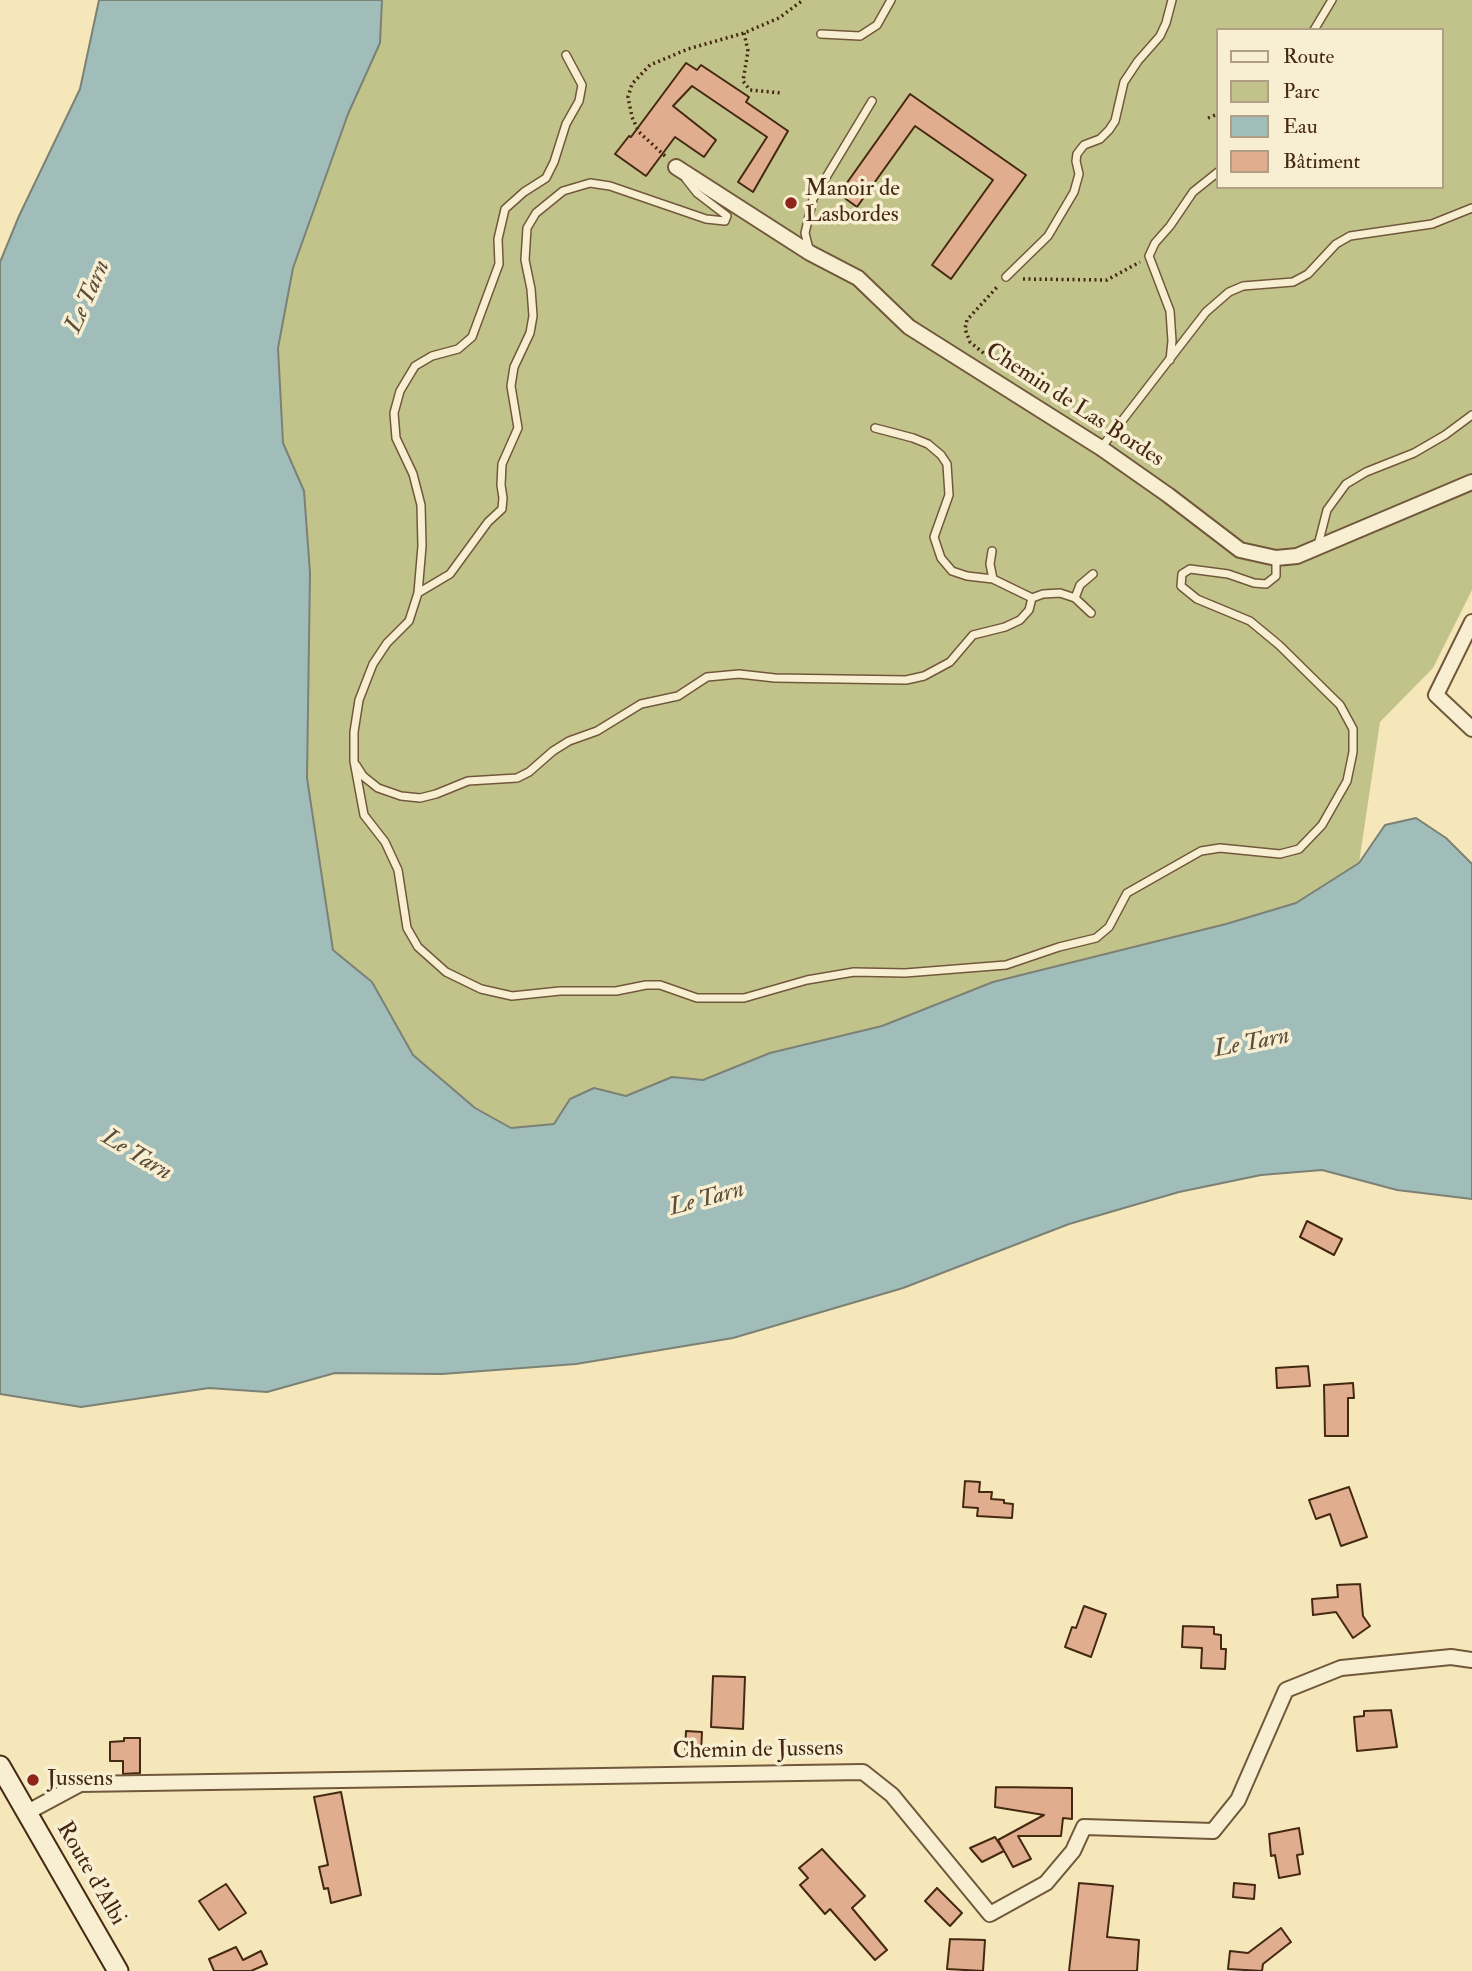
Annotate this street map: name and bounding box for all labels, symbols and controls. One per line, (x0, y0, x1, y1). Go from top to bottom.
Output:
legend (1216, 28, 1444, 189)
text: Route (1283, 43, 1334, 70)
text: Parc (1283, 78, 1320, 105)
text: Eau (1283, 113, 1318, 140)
text: Bâtiment (1283, 148, 1360, 175)
place label: Manoir de Lasbordes (805, 176, 900, 230)
marker: Manoir de Lasbordes (783, 195, 799, 211)
water label: Le Tarn (60, 256, 118, 338)
street label: Chemin de Las Bordes (980, 338, 1168, 474)
water label: Le Tarn (1212, 1023, 1292, 1065)
water label: Le Tarn (96, 1124, 176, 1188)
water label: Le Tarn (666, 1176, 748, 1224)
street label: Chemin de Jussens (672, 1736, 844, 1766)
place label: Jussens (47, 1766, 113, 1794)
marker: Jussens (25, 1772, 41, 1788)
street label: Route d'Albi (49, 1817, 131, 1931)

